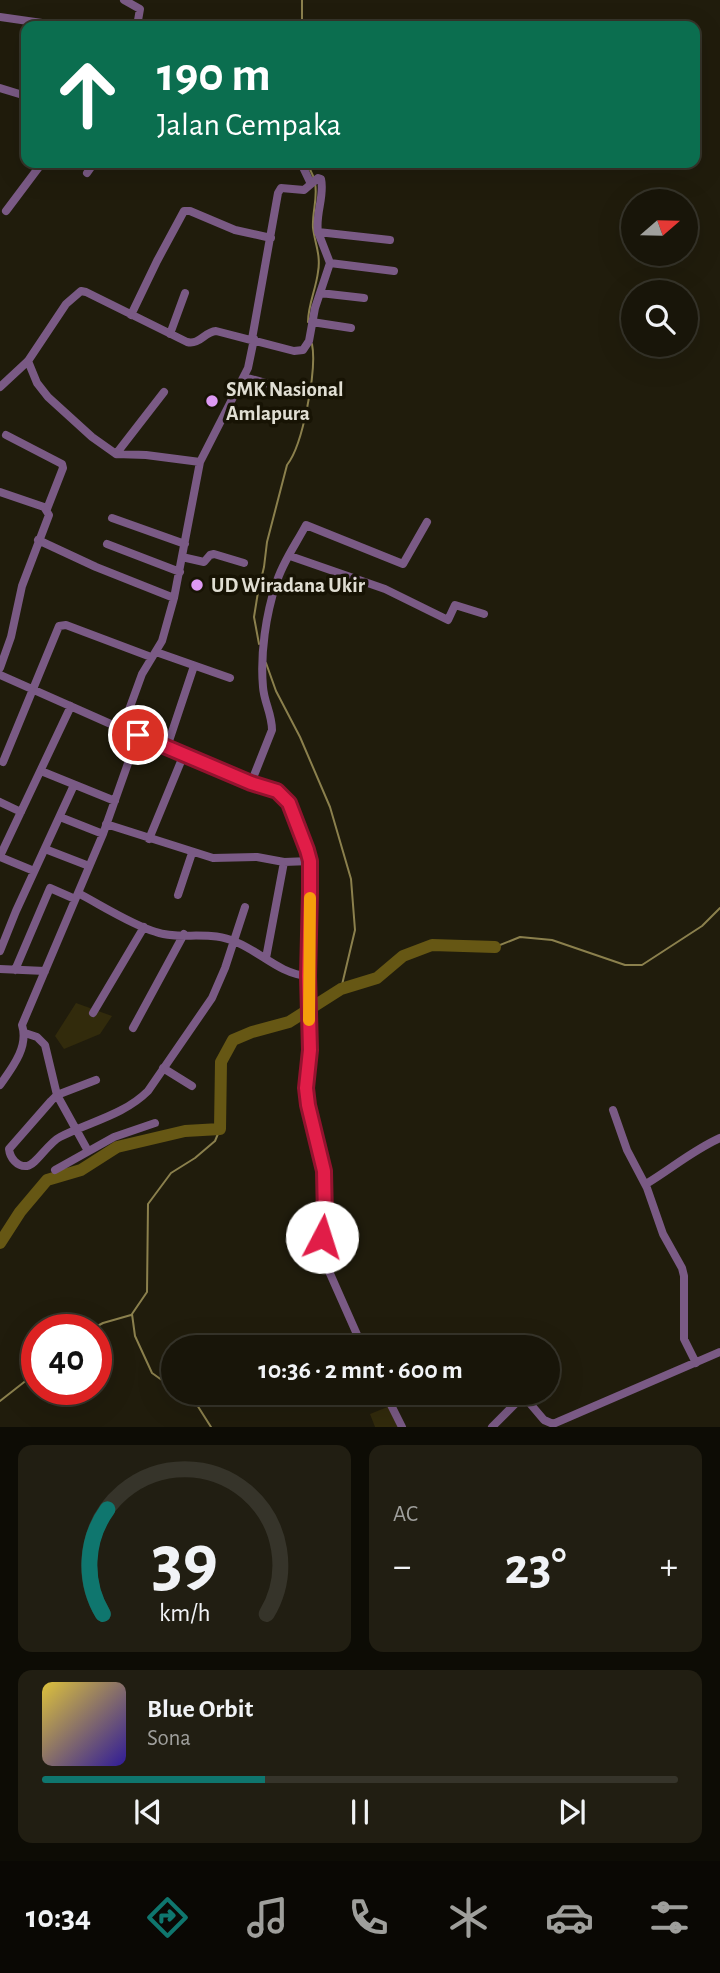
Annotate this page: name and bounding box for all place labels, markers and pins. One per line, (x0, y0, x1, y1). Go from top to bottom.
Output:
place label: SMK Nasional Amlapura (226, 379, 344, 424)
marker: SMK Nasional Amlapura (204, 393, 220, 409)
place label: UD Wiradana Ukir (211, 575, 366, 596)
marker: UD Wiradana Ukir (189, 577, 205, 593)
pin (108, 705, 168, 765)

